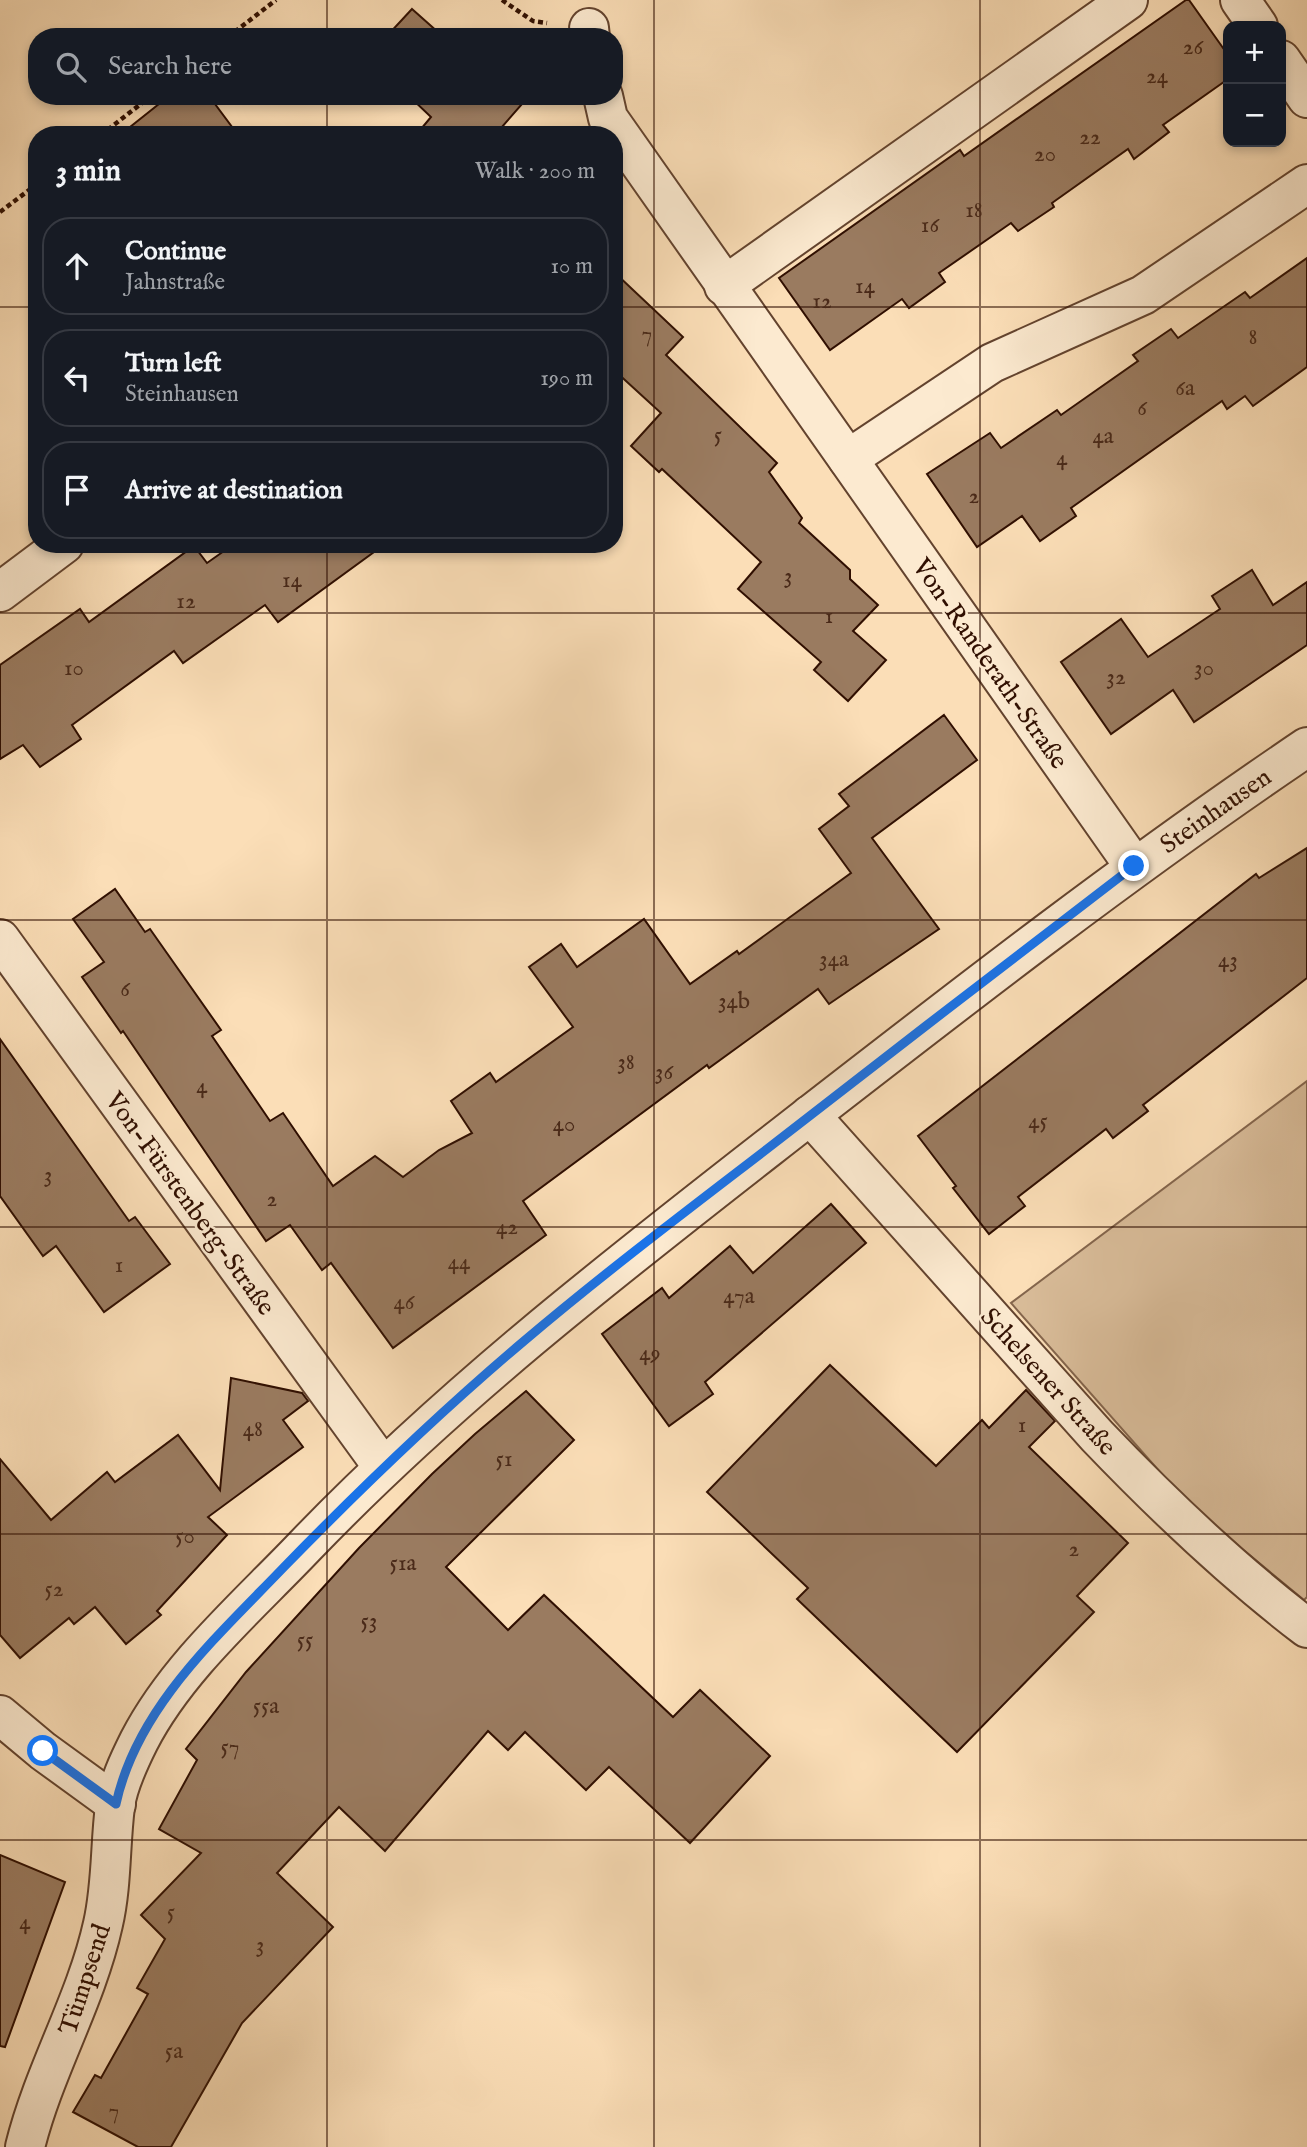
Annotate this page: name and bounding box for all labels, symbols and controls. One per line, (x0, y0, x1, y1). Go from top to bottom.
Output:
map controls (1223, 21, 1286, 147)
button: + (1223, 21, 1286, 84)
search box (28, 28, 623, 105)
house number: 26 (1183, 33, 1205, 62)
icon: search (52, 48, 90, 86)
text: Search here (108, 50, 232, 83)
house number: 24 (1146, 62, 1169, 91)
button: − (1223, 84, 1286, 147)
house number: 22 (1079, 123, 1101, 152)
house number: 20 (1034, 140, 1056, 169)
text: 3 min (56, 153, 121, 191)
text: Walk · 200 m (475, 157, 595, 186)
house number: 18 (965, 196, 983, 225)
house number: 16 (921, 211, 940, 240)
text: Continue (125, 235, 226, 268)
icon: ahead (58, 247, 96, 285)
text: 10 m (550, 252, 593, 281)
text: Jahnstraße (125, 268, 225, 297)
house number: 14 (855, 272, 876, 301)
house number: 12 (812, 287, 832, 316)
house number: 7 (642, 320, 652, 349)
house number: 8 (1248, 323, 1258, 352)
text: Turn left (125, 347, 222, 380)
icon: left (58, 359, 96, 397)
text: 190 m (540, 364, 593, 393)
house number: 6a (1175, 374, 1195, 403)
text: Steinhausen (125, 380, 239, 409)
house number: 6 (1137, 394, 1148, 423)
house number: 5 (714, 421, 722, 450)
house number: 4a (1092, 422, 1114, 451)
house number: 4 (1056, 444, 1068, 473)
icon: arrive (58, 471, 96, 509)
text: Arrive at destination (125, 474, 343, 507)
house number: 2 (969, 482, 979, 511)
street label: Von-Randerath-Straße (904, 551, 1075, 776)
house number: 3 (784, 562, 792, 591)
house number: 14 (282, 566, 303, 595)
house number: 12 (176, 587, 196, 616)
house number: 1 (825, 602, 833, 631)
house number: 10 (64, 654, 84, 683)
house number: 30 (1194, 654, 1214, 683)
house number: 32 (1106, 663, 1126, 692)
street label: Steinhausen (1154, 761, 1278, 862)
route end (1118, 850, 1149, 881)
house number: 34a (819, 945, 849, 974)
house number: 43 (1218, 946, 1238, 975)
house number: 6 (120, 975, 131, 1004)
house number: 34b (718, 987, 750, 1016)
house number: 38 (617, 1048, 635, 1077)
house number: 36 (655, 1058, 674, 1087)
house number: 4 (196, 1072, 208, 1101)
street label: Von-Fürstenberg-Straße (97, 1085, 282, 1322)
house number: 45 (1028, 1107, 1048, 1136)
house number: 40 (553, 1110, 575, 1139)
house number: 3 (44, 1161, 52, 1190)
house number: 2 (267, 1185, 277, 1214)
house number: 42 (496, 1213, 518, 1242)
house number: 44 (448, 1248, 471, 1277)
house number: 1 (115, 1251, 123, 1280)
house number: 47a (723, 1282, 755, 1311)
house number: 46 (394, 1288, 416, 1317)
street label: Schelsener Straße (973, 1301, 1123, 1463)
house number: 49 (639, 1339, 661, 1368)
house number: 1 (1018, 1411, 1026, 1440)
house number: 48 (243, 1415, 263, 1444)
house number: 51 (496, 1445, 512, 1474)
house number: 50 (175, 1522, 195, 1551)
house number: 2 (1069, 1535, 1079, 1564)
house number: 51a (390, 1549, 416, 1578)
house number: 52 (44, 1575, 64, 1604)
house number: 53 (361, 1607, 377, 1636)
house number: 55 (297, 1626, 313, 1655)
house number: 55a (253, 1692, 279, 1721)
house number: 57 (220, 1733, 240, 1762)
route start (27, 1735, 58, 1766)
house number: 5 (167, 1898, 175, 1927)
house number: 4 (19, 1908, 31, 1937)
street label: Tümpsend (52, 1920, 119, 2039)
house number: 3 (256, 1931, 264, 1960)
house number: 5a (165, 2037, 183, 2066)
house number: 7 (109, 2097, 119, 2126)

